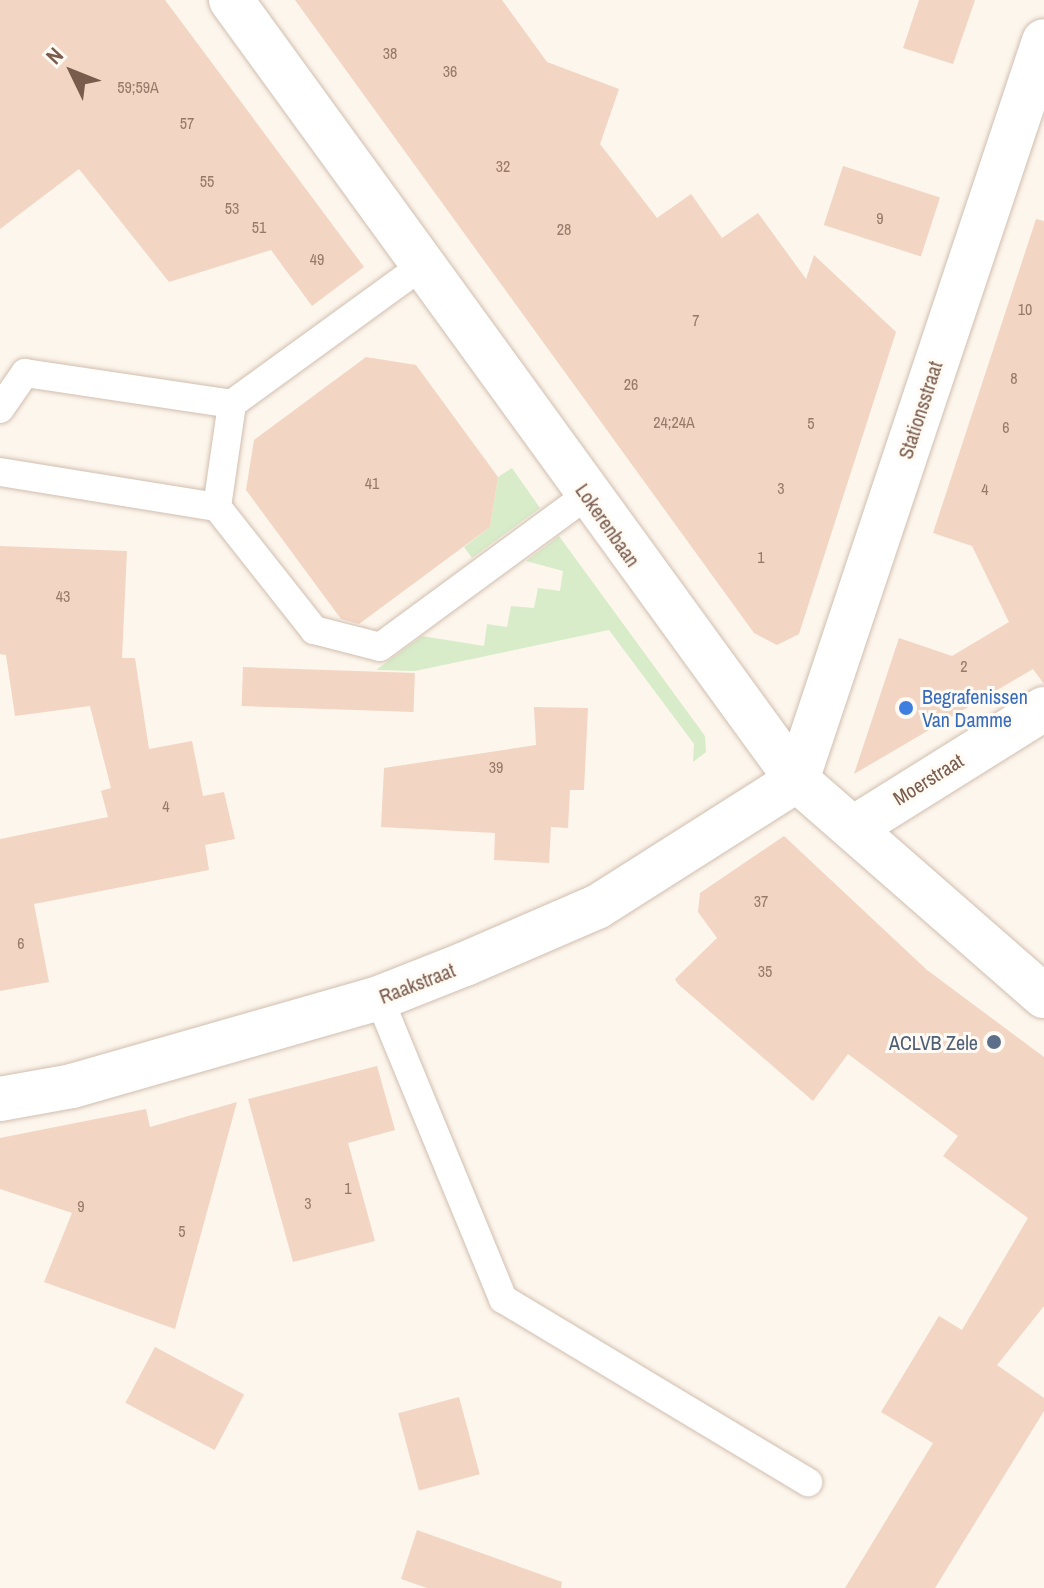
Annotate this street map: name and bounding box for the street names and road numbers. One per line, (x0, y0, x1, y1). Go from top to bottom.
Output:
street label: Stationsstraat (893, 358, 947, 462)
street label: Lokerenbaan (571, 479, 645, 571)
street label: Moerstraat (888, 748, 968, 810)
street label: Raakstraat (376, 958, 458, 1008)

